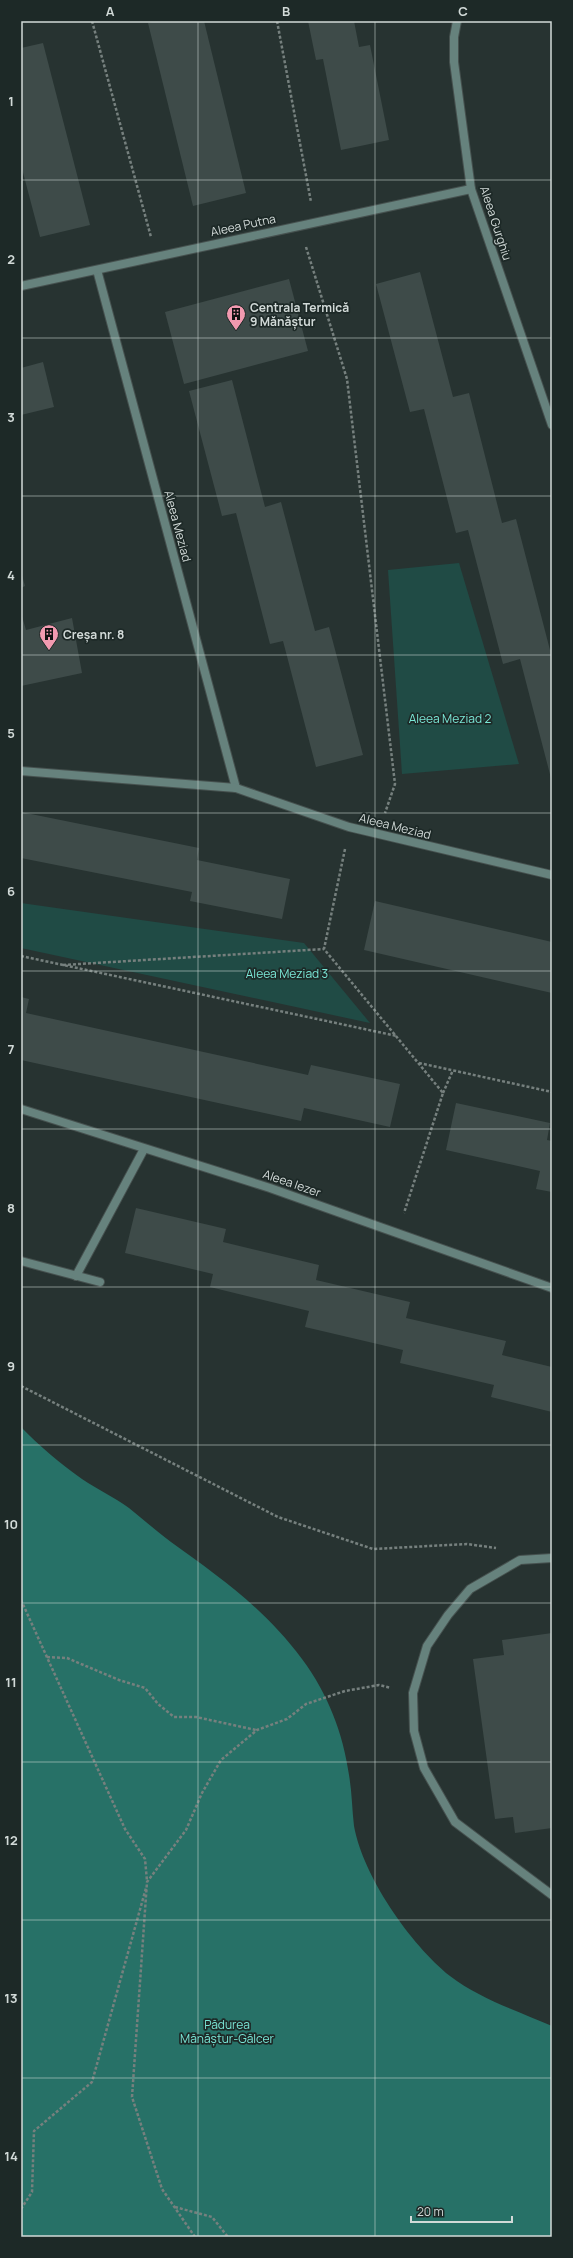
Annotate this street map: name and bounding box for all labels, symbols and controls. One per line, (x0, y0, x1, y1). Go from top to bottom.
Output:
text: A (106, 2, 115, 20)
text: B (282, 2, 290, 20)
text: C (458, 2, 468, 20)
text: 1 (8, 92, 14, 110)
street label: Aleea Gurghiu (476, 184, 516, 262)
street label: Aleea Putna (209, 210, 277, 240)
text: 2 (7, 250, 15, 268)
place label: Centrala Termică 9 Mănăștur (250, 299, 349, 330)
building icon: Centrala Termică 9 Mănăștur (225, 303, 247, 331)
text: 3 (7, 408, 15, 426)
street label: Aleea Meziad (160, 488, 196, 564)
text: 4 (7, 566, 15, 584)
building icon: Creșa nr. 8 (38, 623, 60, 651)
place label: Creșa nr. 8 (63, 626, 124, 643)
park label: Aleea Meziad 2 (409, 710, 491, 727)
text: 5 (7, 724, 15, 742)
street label: Aleea Meziad (357, 809, 433, 843)
text: 6 (7, 882, 15, 900)
park label: Aleea Meziad 3 (246, 965, 328, 982)
text: 7 (8, 1040, 15, 1058)
street label: Aleea Iezer (261, 1165, 324, 1201)
text: 8 (7, 1199, 15, 1217)
text: 9 (7, 1357, 15, 1375)
text: 10 (4, 1515, 18, 1533)
text: 11 (5, 1673, 17, 1691)
text: 12 (4, 1831, 18, 1849)
text: 13 (4, 1989, 18, 2007)
park label: Pădurea Mănăștur-Gălcer (180, 2016, 275, 2047)
text: 14 (4, 2147, 18, 2165)
scale bar (411, 2198, 512, 2224)
text: 20 m (417, 2203, 444, 2220)

